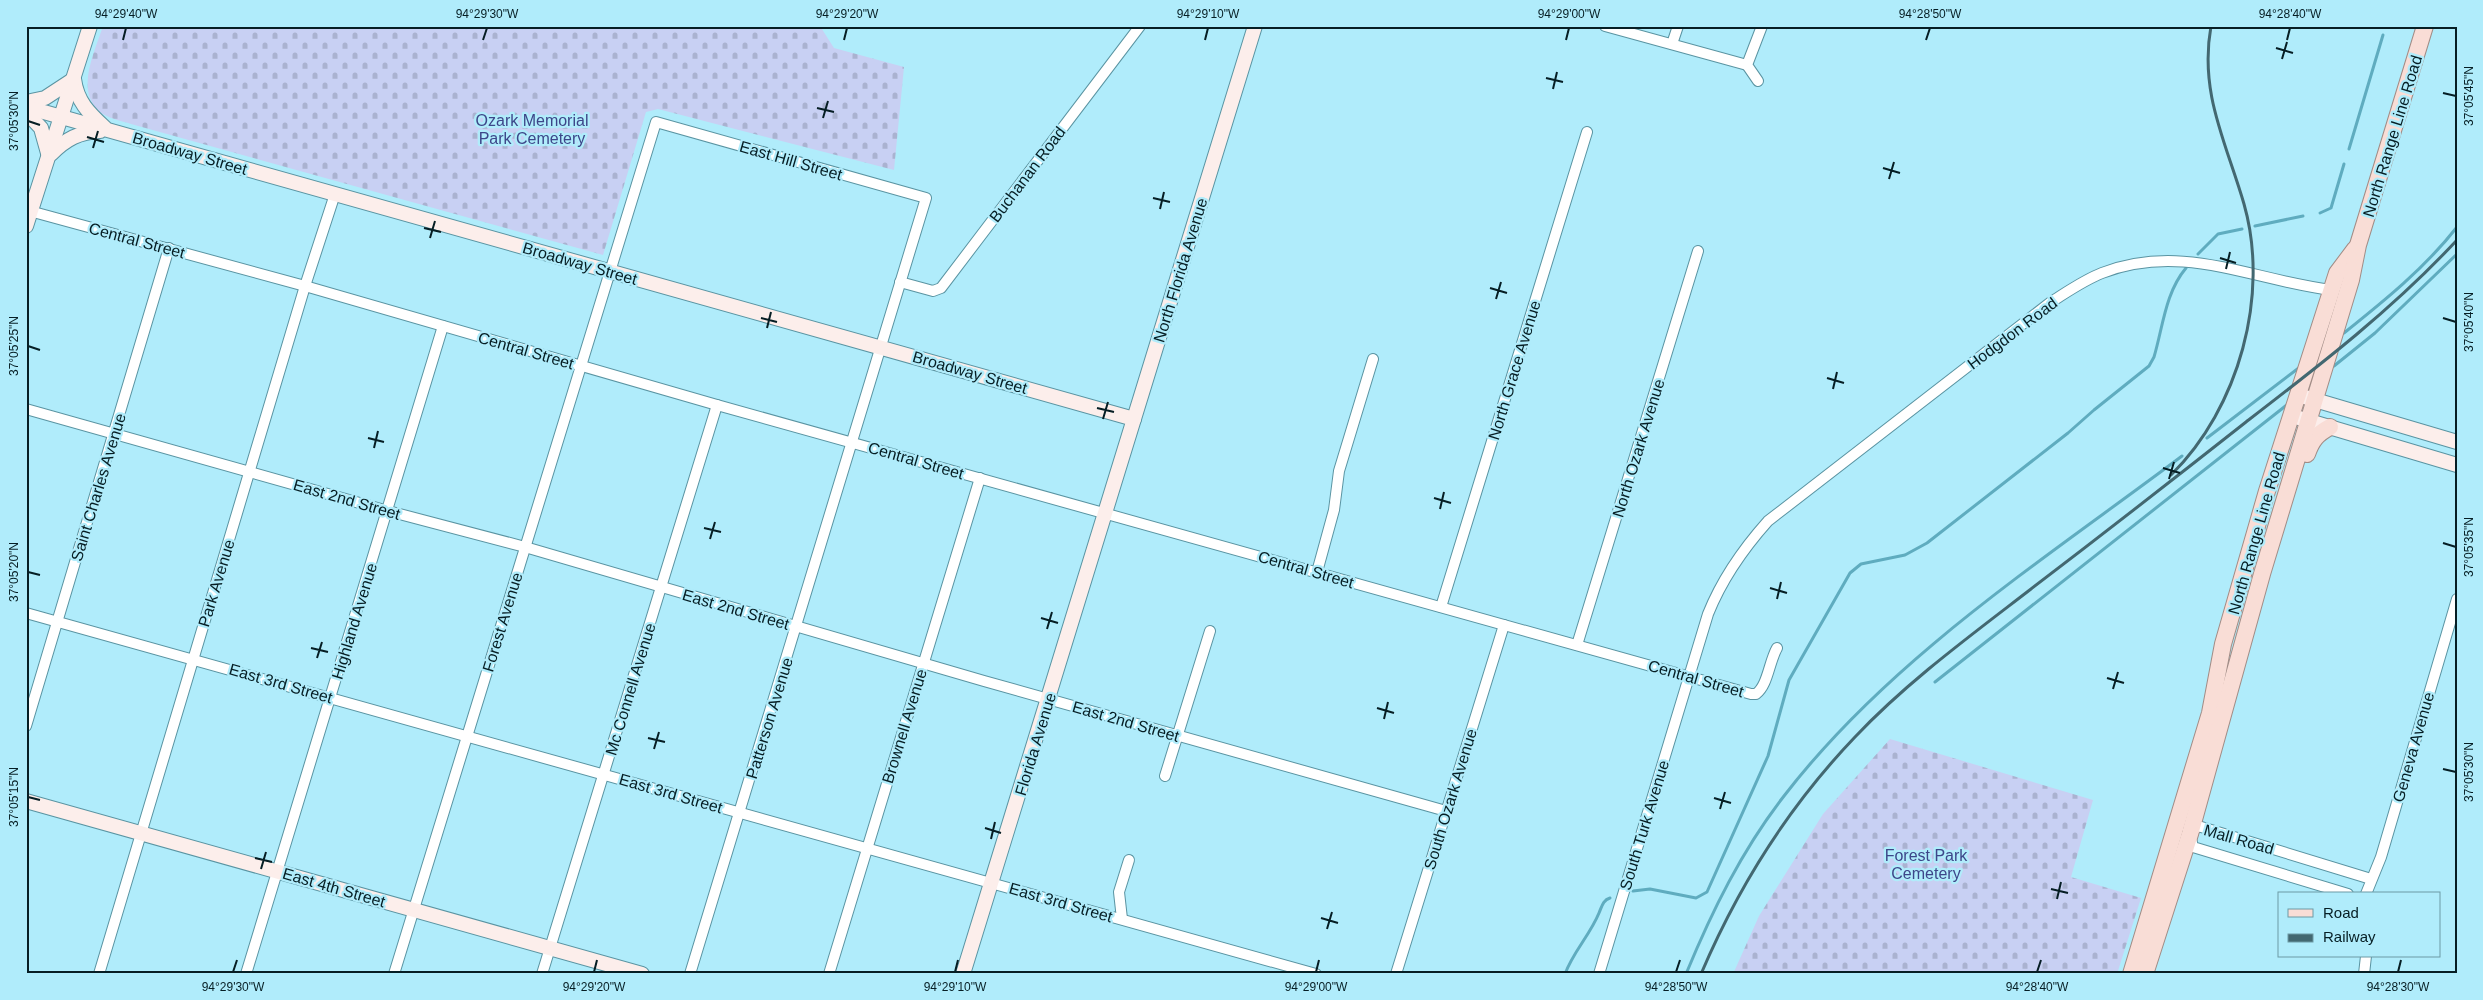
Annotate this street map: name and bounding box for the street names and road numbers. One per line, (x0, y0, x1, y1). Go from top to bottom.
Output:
street label: North Range Line Road (2360, 53, 2425, 219)
street label: Buchanan Road (986, 123, 1069, 225)
street label: Broadway Street (131, 129, 250, 178)
street label: East Hill Street (738, 138, 845, 183)
street label: North Florida Avenue (1150, 196, 1211, 344)
street label: Central Street (87, 219, 187, 262)
street label: Broadway Street (521, 239, 640, 288)
street label: Hodgdon Road (1964, 294, 2060, 373)
street label: North Grace Avenue (1485, 298, 1544, 442)
street label: Central Street (476, 329, 576, 372)
street label: Broadway Street (911, 348, 1030, 397)
street label: North Ozark Avenue (1609, 377, 1668, 519)
street label: Saint Charles Avenue (68, 411, 129, 563)
street label: Central Street (866, 439, 966, 482)
street label: North Range Line Road (2225, 450, 2288, 616)
street label: East 2nd Street (292, 476, 403, 523)
street label: Park Avenue (195, 537, 238, 629)
street label: Central Street (1256, 548, 1356, 591)
street label: Highland Avenue (329, 561, 380, 681)
street label: Forest Avenue (479, 570, 526, 674)
street label: East 2nd Street (681, 586, 792, 633)
street label: Mc Connell Avenue (602, 621, 659, 757)
street label: Patterson Avenue (743, 655, 796, 781)
street label: Central Street (1646, 657, 1746, 700)
street label: East 3rd Street (227, 661, 335, 707)
street label: Brownell Avenue (879, 667, 930, 785)
street label: Geneva Avenue (2390, 690, 2437, 804)
street label: Florida Avenue (1012, 691, 1059, 798)
street label: East 2nd Street (1071, 698, 1182, 745)
street label: South Ozark Avenue (1421, 727, 1480, 872)
street label: South Turk Avenue (1617, 758, 1672, 892)
street label: East 3rd Street (617, 771, 725, 817)
street label: Mall Road (2202, 821, 2276, 858)
street label: East 4th Street (281, 865, 388, 910)
street label: East 3rd Street (1007, 880, 1115, 926)

